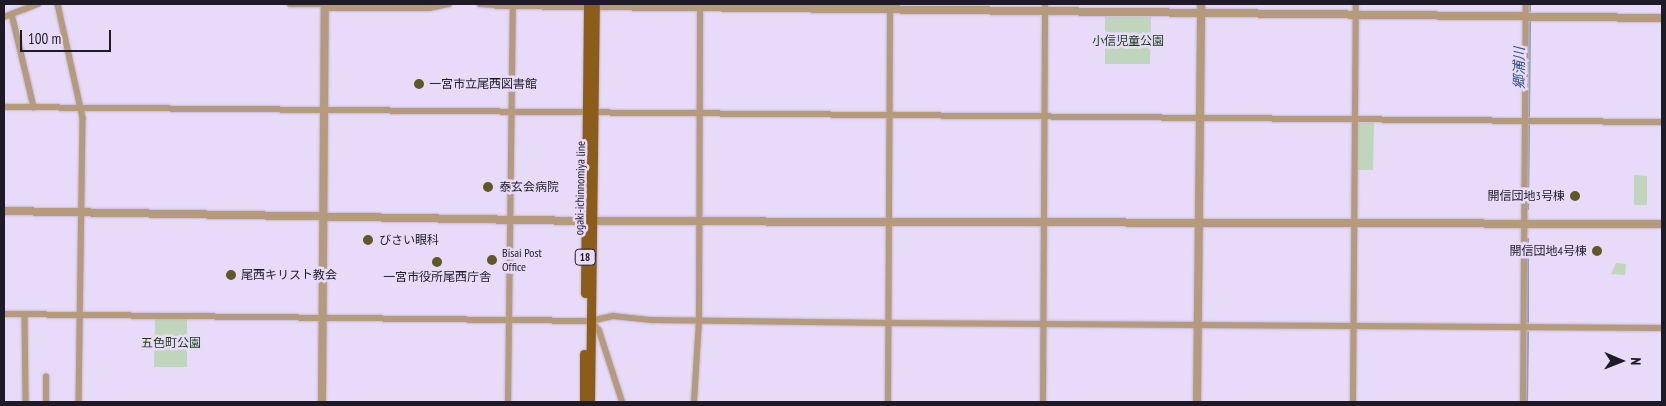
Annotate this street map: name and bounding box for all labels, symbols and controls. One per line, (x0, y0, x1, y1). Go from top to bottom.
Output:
scale bar (22, 20, 114, 52)
text: 100 m (28, 29, 61, 48)
park label: 小信児童公園 (1092, 34, 1164, 48)
water label: 郷浦川 (1511, 47, 1527, 89)
place label: 一宮市立尾西図書館 (429, 77, 537, 91)
marker: 一宮市立尾西図書館 (413, 78, 425, 90)
street label: ogaki-ichinnomiya line (572, 141, 588, 235)
marker: 泰玄会病院 (481, 180, 495, 194)
place label: 泰玄会病院 (499, 180, 559, 194)
place label: 開信団地3号棟 (1488, 189, 1565, 203)
marker: 開信団地3号棟 (1569, 190, 1581, 202)
marker: びさい眼科 (361, 233, 375, 247)
place label: びさい眼科 (379, 233, 439, 247)
place label: 開信団地4号棟 (1510, 244, 1587, 258)
marker: 開信団地4号棟 (1591, 245, 1603, 257)
place label: Bisai Post Office (502, 246, 542, 274)
road number: 18 (574, 248, 596, 266)
marker: Bisai Post Office (486, 254, 498, 266)
marker: 一宮市役所尾西庁舎 (431, 256, 443, 268)
place label: 尾西キリスト教会 (241, 268, 337, 282)
marker: 尾西キリスト教会 (225, 269, 237, 281)
place label: 一宮市役所尾西庁舎 (383, 270, 491, 284)
park label: 五色町公園 (141, 336, 201, 350)
north arrow (1596, 336, 1646, 386)
text: N (1627, 357, 1645, 365)

